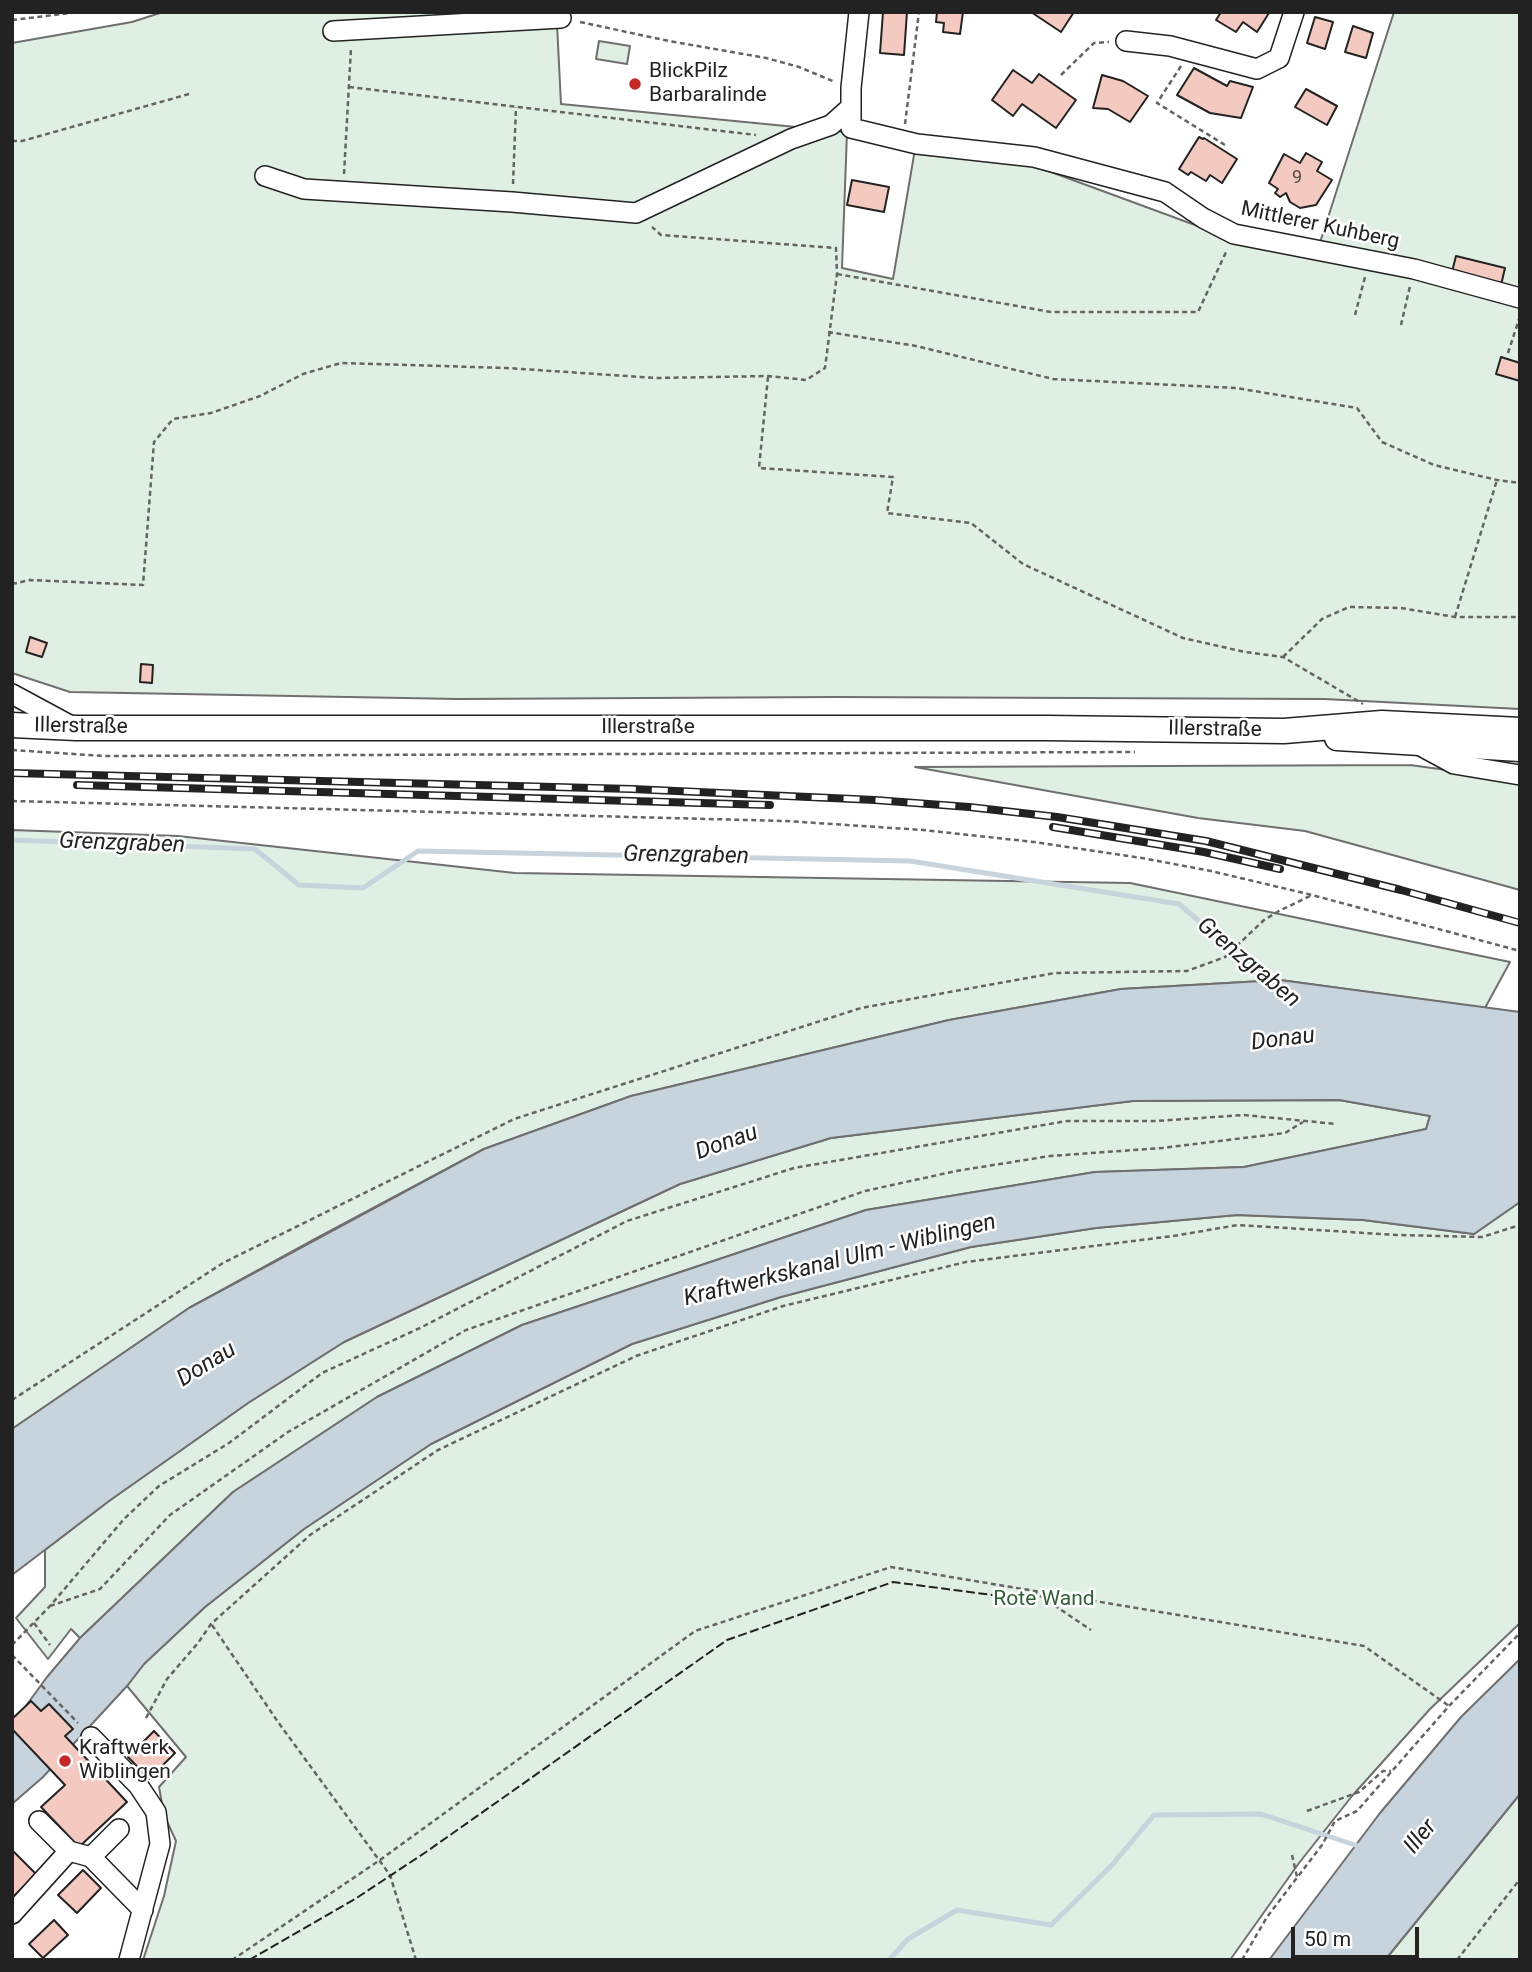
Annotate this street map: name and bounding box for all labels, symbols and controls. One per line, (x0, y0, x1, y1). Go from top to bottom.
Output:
place label: BlickPilz Barbaralinde (649, 59, 767, 109)
marker: BlickPilz Barbaralinde (627, 76, 643, 92)
house number: 9 (1292, 167, 1302, 189)
street label: Mittlerer Kuhberg (1238, 197, 1402, 255)
street label: Illerstraße (34, 714, 128, 740)
street label: Illerstraße (601, 715, 695, 741)
street label: Illerstraße (1168, 717, 1262, 743)
water label: Grenzgraben (59, 828, 185, 860)
water label: Grenzgraben (623, 841, 749, 871)
water label: Grenzgraben (1191, 912, 1305, 1014)
water label: Donau (1249, 1022, 1317, 1058)
water label: Donau (692, 1119, 762, 1167)
water label: Kraftwerkskanal Ulm - Wiblingen (681, 1209, 999, 1313)
water label: Donau (172, 1336, 242, 1394)
park label: Rote Wand (993, 1587, 1095, 1613)
place label: Kraftwerk Wiblingen (79, 1736, 171, 1786)
marker: Kraftwerk Wiblingen (57, 1753, 73, 1769)
water label: Iller (1399, 1814, 1443, 1860)
scale bar (1294, 1912, 1422, 1956)
text: 50 m (1304, 1927, 1351, 1951)

